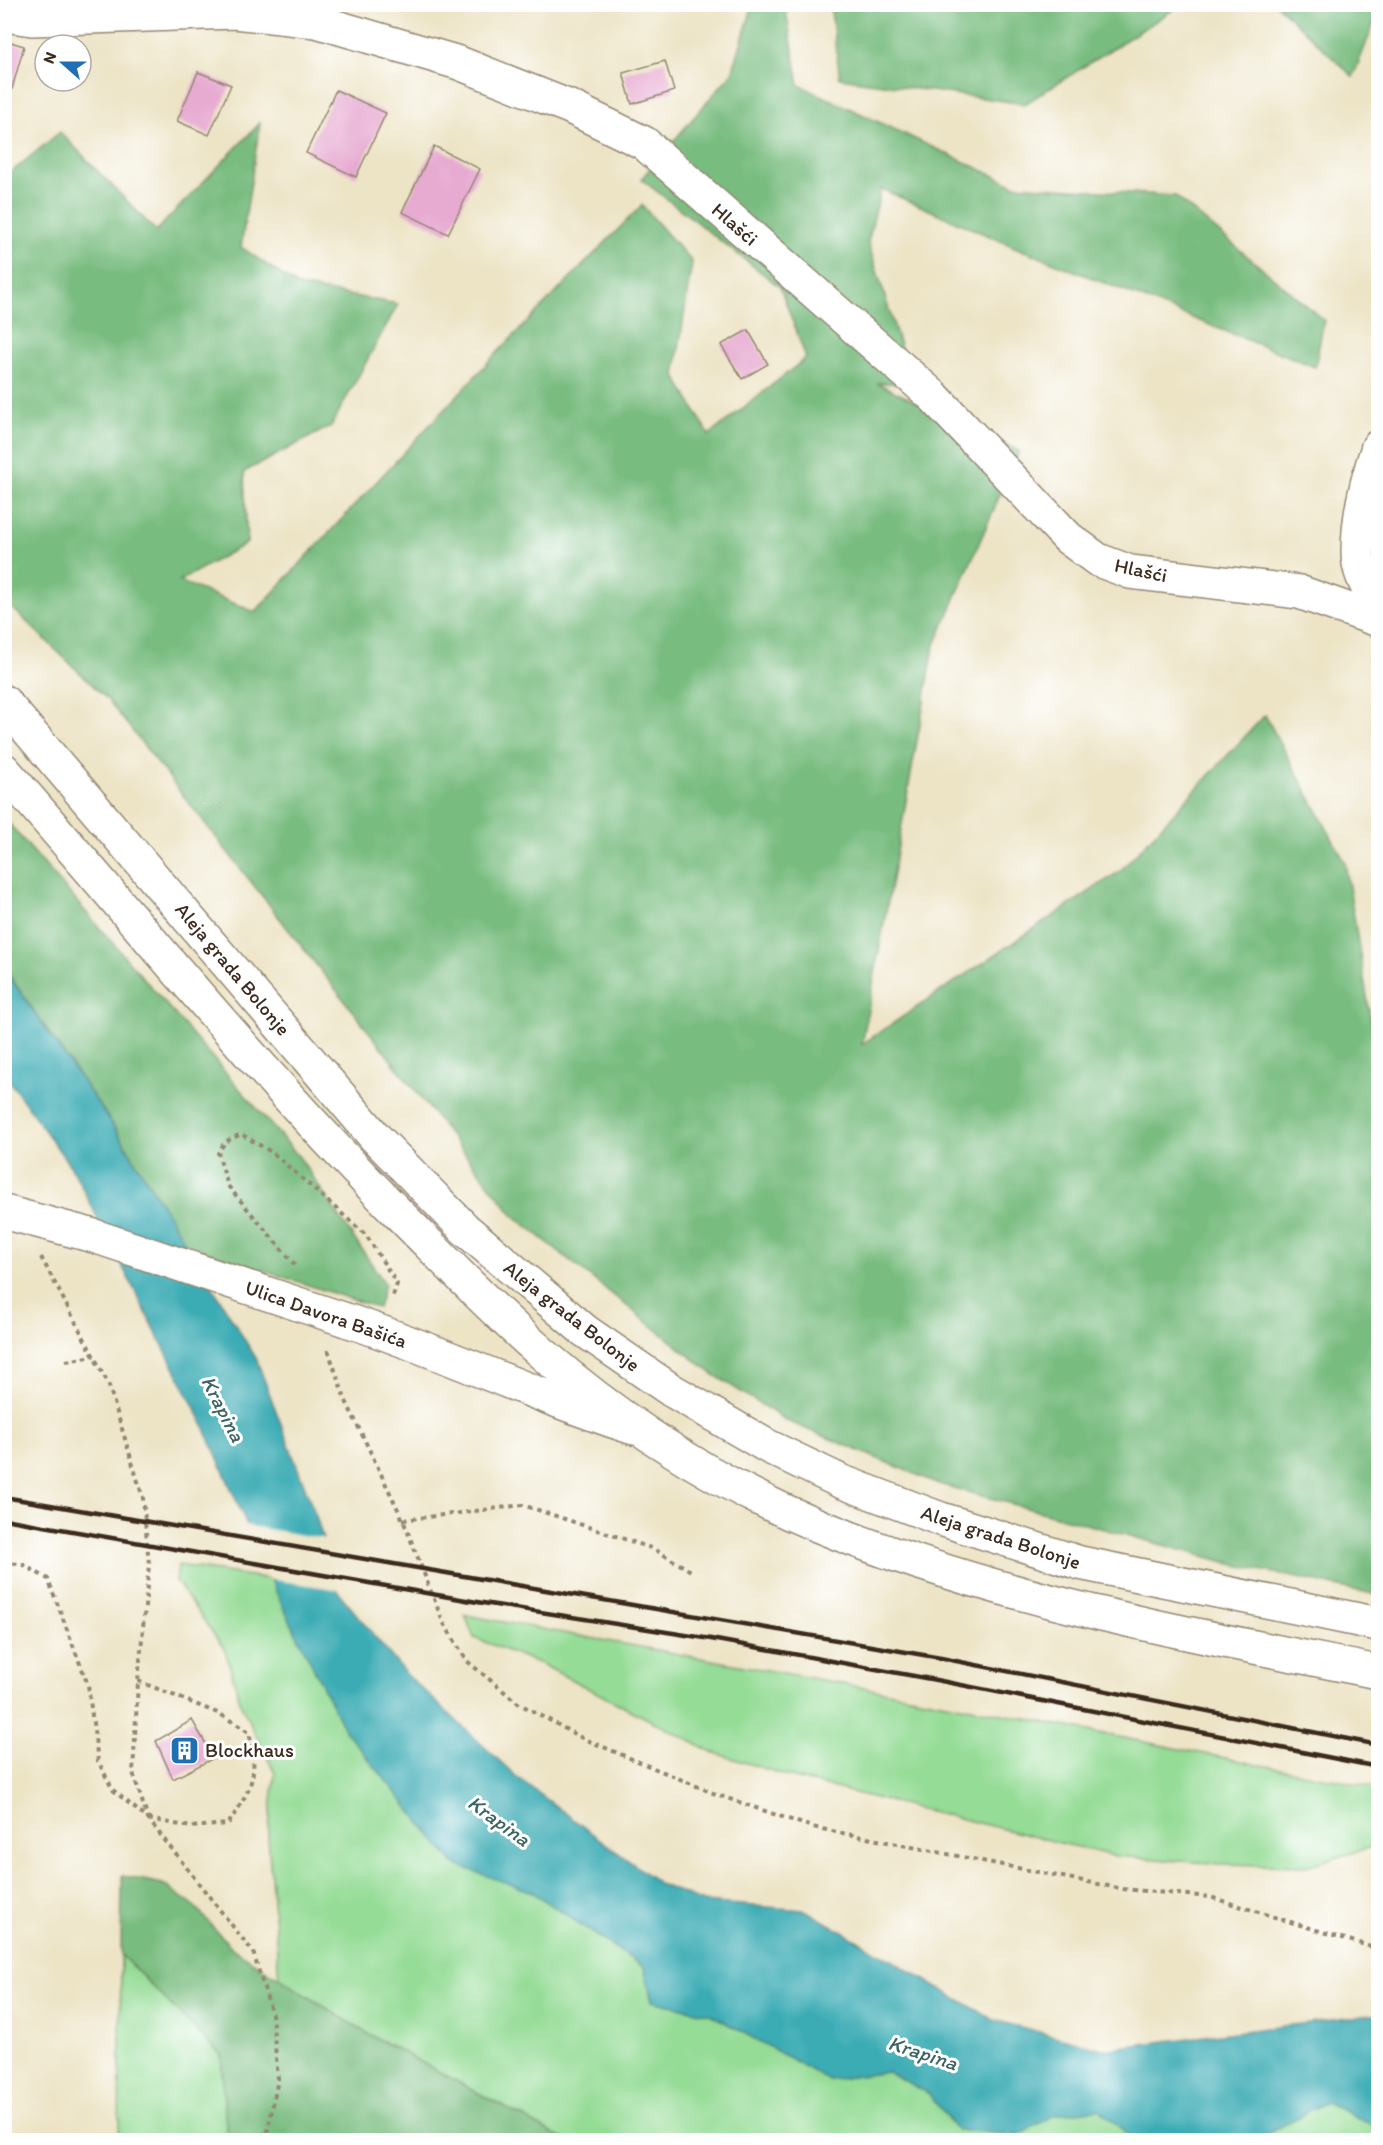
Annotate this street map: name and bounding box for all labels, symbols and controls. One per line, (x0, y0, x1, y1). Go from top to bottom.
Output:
north arrow (33, 33, 93, 93)
text: N (39, 49, 60, 66)
street label: Hlašći (707, 197, 763, 251)
street label: Hlašći (1112, 553, 1170, 587)
street label: Aleja grada Bolonje (170, 898, 296, 1040)
street label: Aleja grada Bolonje (499, 1255, 645, 1377)
street label: Ulica Davora Bašića (242, 1275, 410, 1353)
water label: Krapina (196, 1371, 251, 1446)
street label: Aleja grada Bolonje (918, 1500, 1084, 1574)
building icon: Blockhaus (168, 1734, 200, 1766)
place label: Blockhaus (205, 1738, 294, 1762)
water label: Krapina (463, 1790, 535, 1852)
water label: Krapina (886, 2030, 961, 2075)

